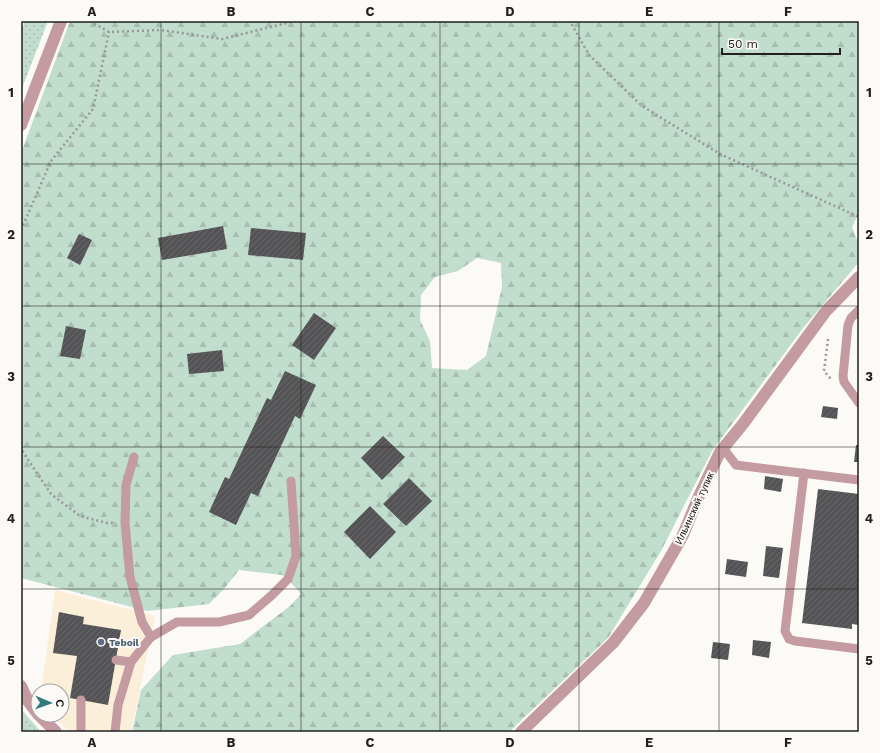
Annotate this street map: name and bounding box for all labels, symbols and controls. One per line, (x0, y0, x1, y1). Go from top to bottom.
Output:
text: A (88, 4, 97, 19)
text: B (227, 4, 236, 19)
text: C (366, 4, 375, 19)
text: D (505, 4, 515, 19)
text: E (645, 4, 653, 19)
text: F (784, 4, 792, 19)
scale bar (722, 30, 840, 56)
text: 50 m (728, 37, 758, 51)
text: 1 (8, 85, 14, 100)
text: 1 (866, 85, 872, 100)
text: 2 (7, 227, 15, 242)
text: 2 (865, 227, 873, 242)
text: 3 (7, 369, 15, 384)
text: 3 (865, 369, 873, 384)
street label: Ильинский тупик (673, 470, 716, 546)
text: 4 (7, 511, 16, 526)
text: 4 (865, 511, 874, 526)
marker: Teboil (96, 637, 106, 647)
place label: Teboil (109, 637, 140, 648)
text: 5 (7, 653, 15, 668)
text: 5 (865, 653, 873, 668)
north arrow (30, 683, 70, 723)
text: С (53, 699, 66, 708)
text: A (88, 735, 97, 750)
text: B (227, 735, 236, 750)
text: C (366, 735, 375, 750)
text: D (505, 735, 515, 750)
text: E (645, 735, 653, 750)
text: F (784, 735, 792, 750)

